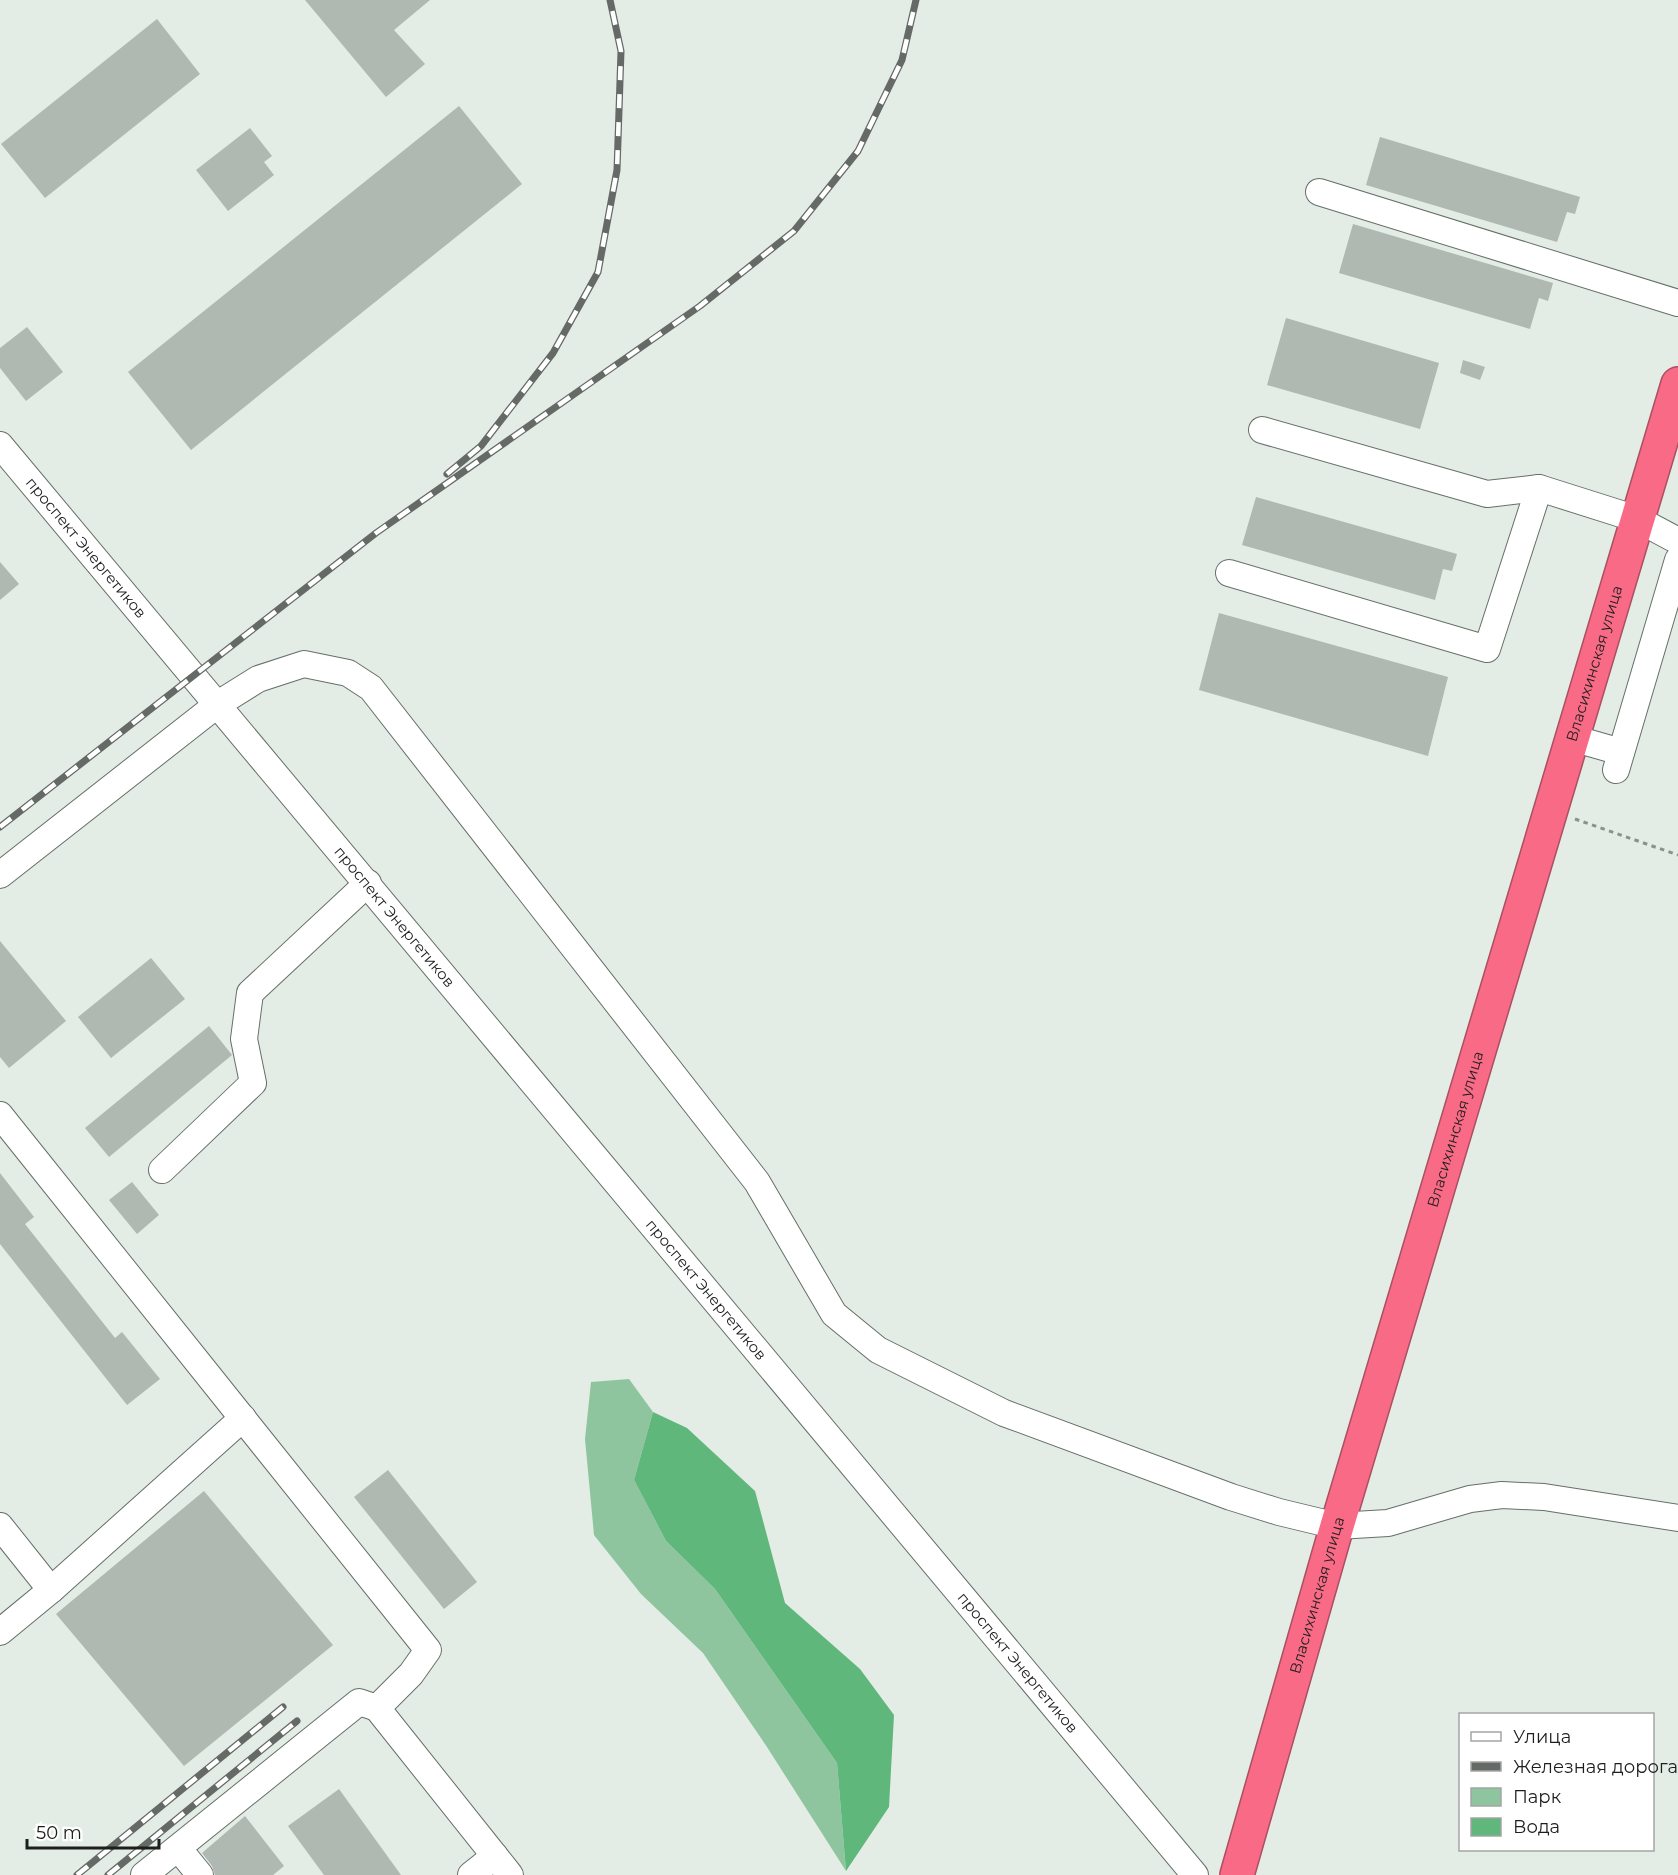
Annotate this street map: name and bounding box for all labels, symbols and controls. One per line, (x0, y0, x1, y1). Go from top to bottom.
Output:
street label: проспект Энергетиков (22, 473, 151, 622)
street label: Власихинская улица (1562, 583, 1626, 744)
street label: проспект Энергетиков (330, 842, 459, 991)
street label: Власихинская улица (1423, 1049, 1487, 1210)
street label: проспект Энергетиков (642, 1215, 771, 1364)
street label: Власихинская улица (1285, 1514, 1348, 1676)
street label: проспект Энергетиков (954, 1588, 1082, 1737)
legend (1459, 1713, 1654, 1851)
text: Улица (1513, 1726, 1571, 1748)
text: Железная дорога (1513, 1756, 1678, 1778)
text: Парк (1513, 1786, 1562, 1808)
scale bar (27, 1812, 159, 1850)
text: Вода (1513, 1816, 1560, 1838)
text: 50 m (36, 1822, 82, 1844)

